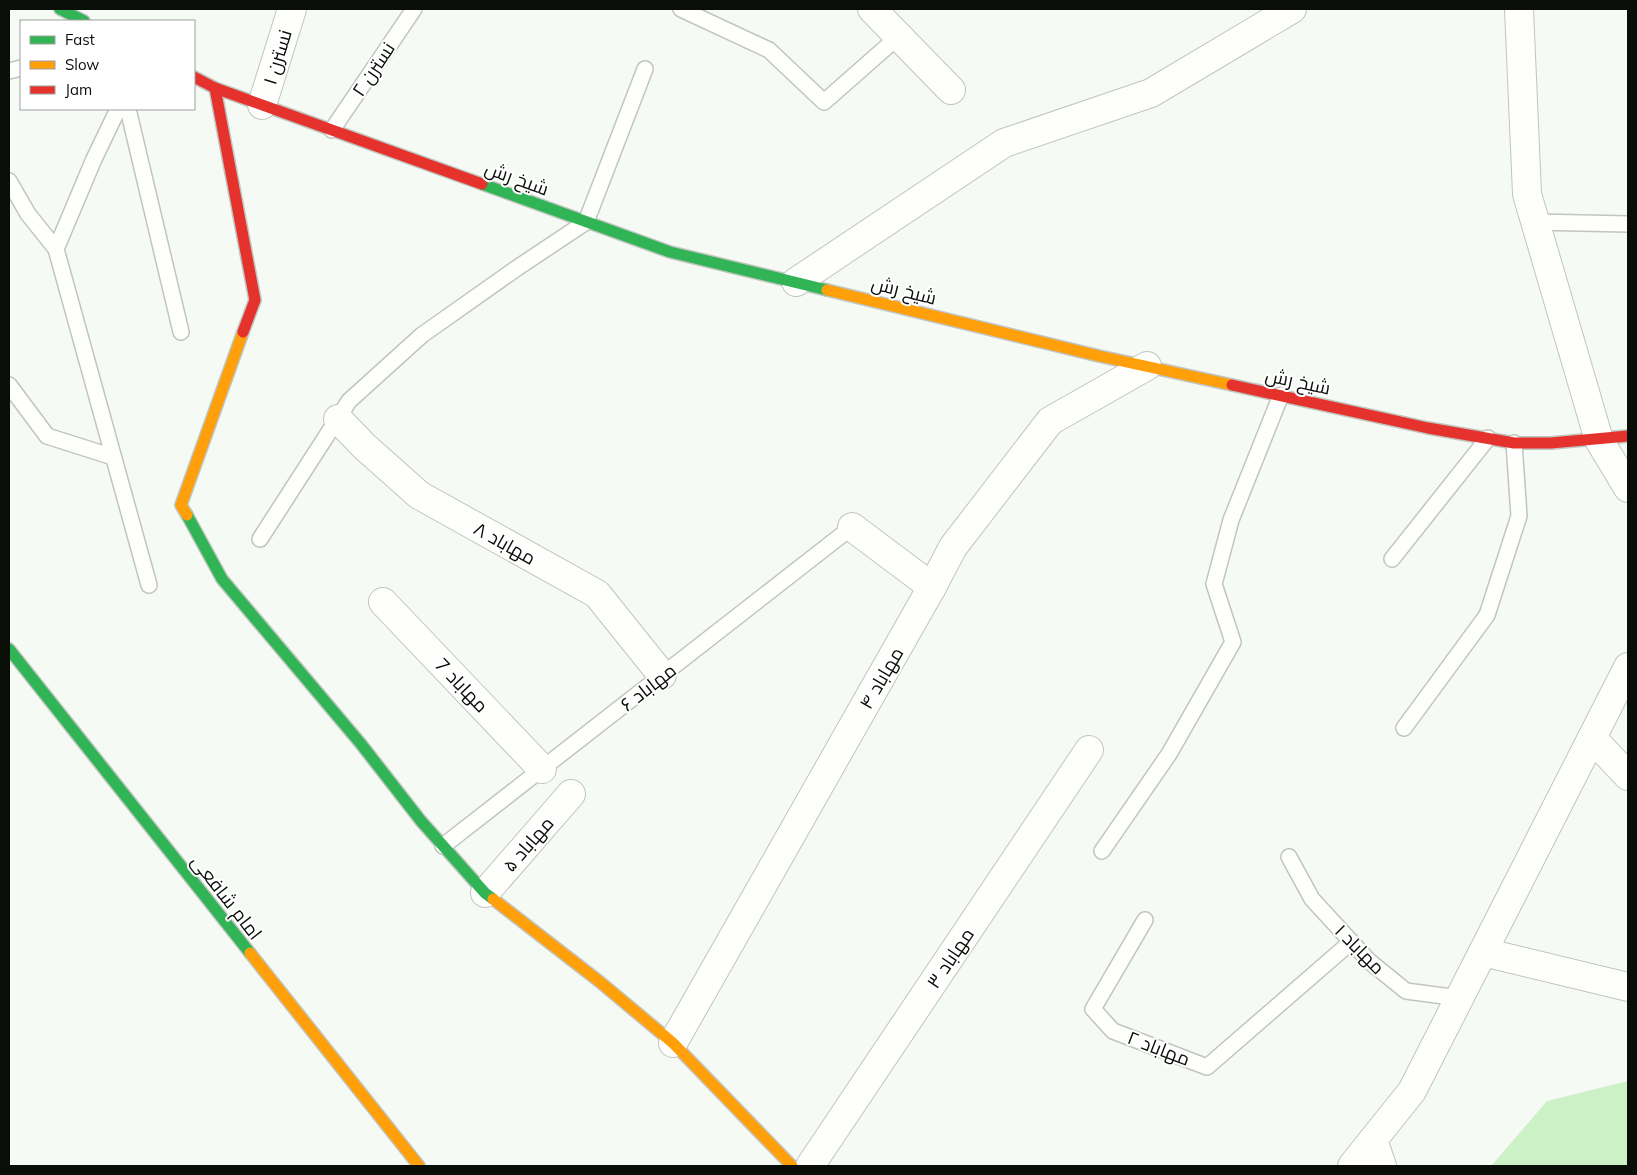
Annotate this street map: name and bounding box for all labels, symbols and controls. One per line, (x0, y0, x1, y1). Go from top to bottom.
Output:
legend (20, 20, 195, 110)
street label: نسترن ۱ (257, 27, 297, 87)
text: Fast (65, 30, 95, 49)
street label: نسترن ۲ (346, 37, 400, 101)
text: Slow (65, 55, 99, 74)
text: Jam (65, 80, 92, 99)
street label: شیخ رش (481, 155, 552, 202)
street label: شیخ رش (868, 270, 939, 312)
street label: شیخ رش (1263, 362, 1333, 402)
street label: مهاباد ۸ (470, 516, 540, 570)
street label: مهاباد ۴ (854, 643, 908, 713)
street label: مهاباد 7 (430, 653, 494, 717)
street label: مهاباد ۶ (615, 658, 681, 716)
street label: مهاباد ۵ (497, 811, 559, 877)
street label: امام شافعی (185, 850, 268, 946)
street label: مهاباد ۱ (1330, 919, 1390, 979)
street label: مهاباد ۳ (921, 923, 979, 993)
street label: مهاباد ۲ (1124, 1025, 1194, 1071)

